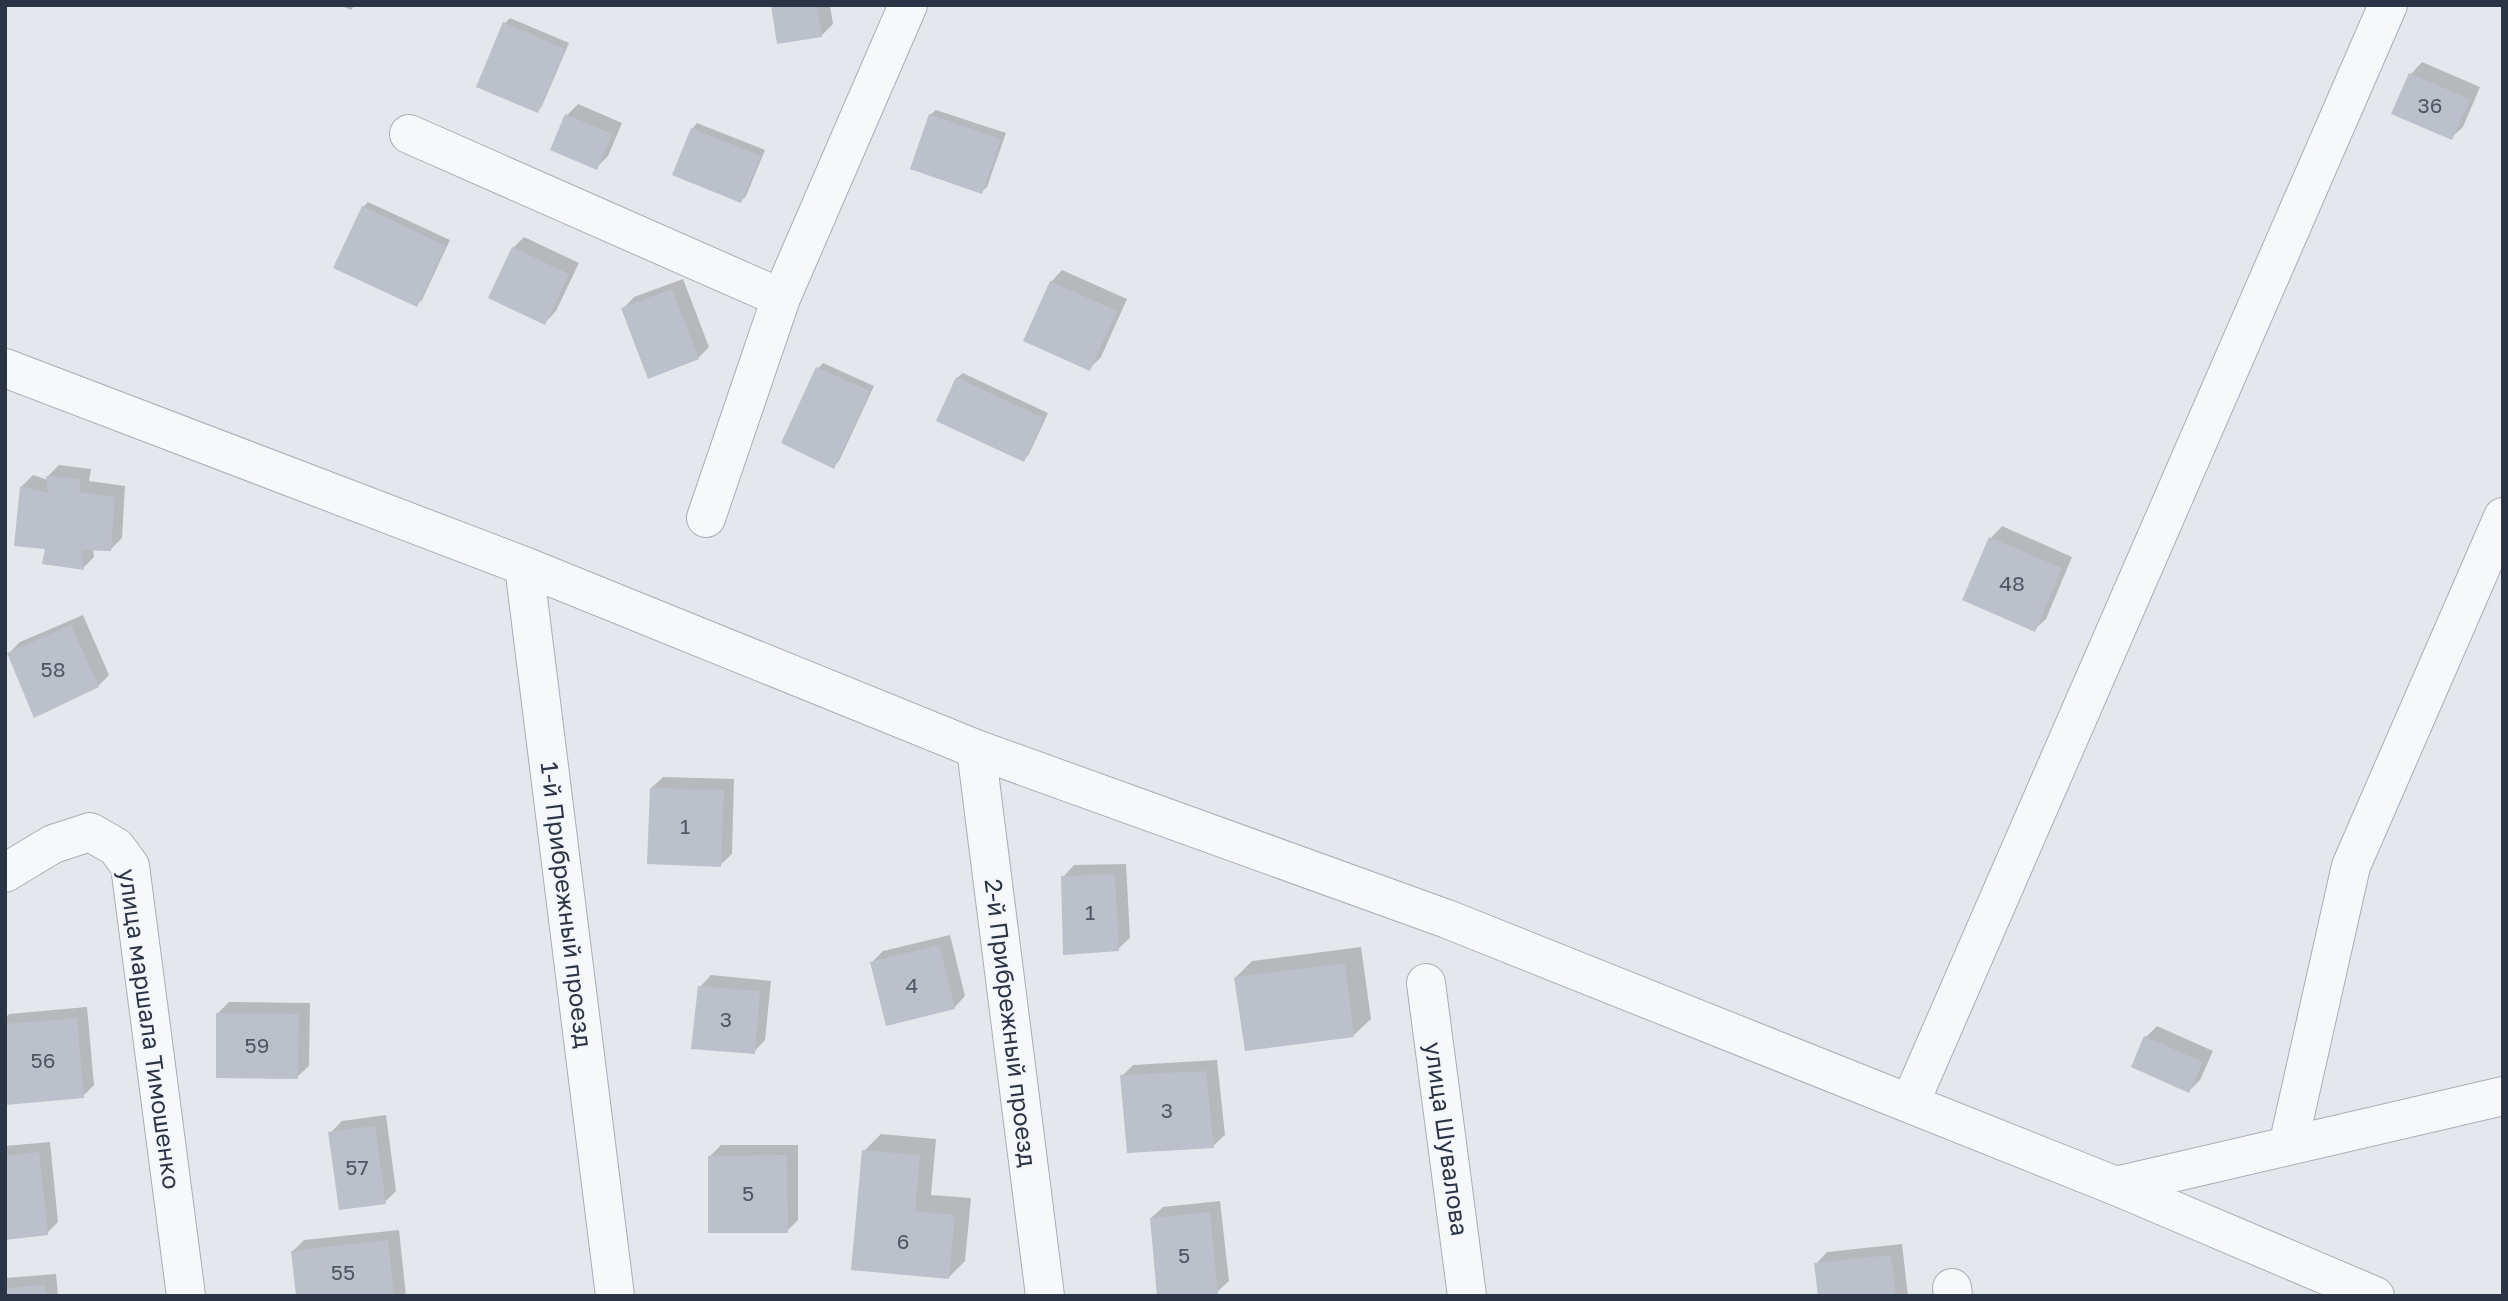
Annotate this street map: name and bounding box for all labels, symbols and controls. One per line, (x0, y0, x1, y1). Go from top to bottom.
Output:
house number: 36 (2418, 92, 2443, 118)
house number: 48 (1999, 570, 2025, 596)
house number: 58 (41, 656, 66, 682)
street label: 1-й Прибрежный проезд (536, 760, 599, 1049)
house number: 1 (680, 813, 690, 839)
street label: улица маршала Тимошенко (114, 867, 187, 1191)
street label: 2-й Прибрежный проезд (979, 877, 1044, 1169)
house number: 1 (1085, 899, 1095, 925)
house number: 4 (906, 972, 918, 998)
house number: 3 (720, 1006, 732, 1032)
house number: 59 (245, 1032, 269, 1058)
street label: улица Шувалова (1420, 1040, 1475, 1238)
house number: 56 (31, 1047, 55, 1073)
house number: 3 (1161, 1097, 1173, 1123)
house number: 57 (345, 1154, 369, 1180)
house number: 5 (742, 1180, 754, 1206)
house number: 6 (897, 1228, 909, 1254)
house number: 5 (1178, 1242, 1190, 1268)
house number: 55 (331, 1259, 355, 1285)

